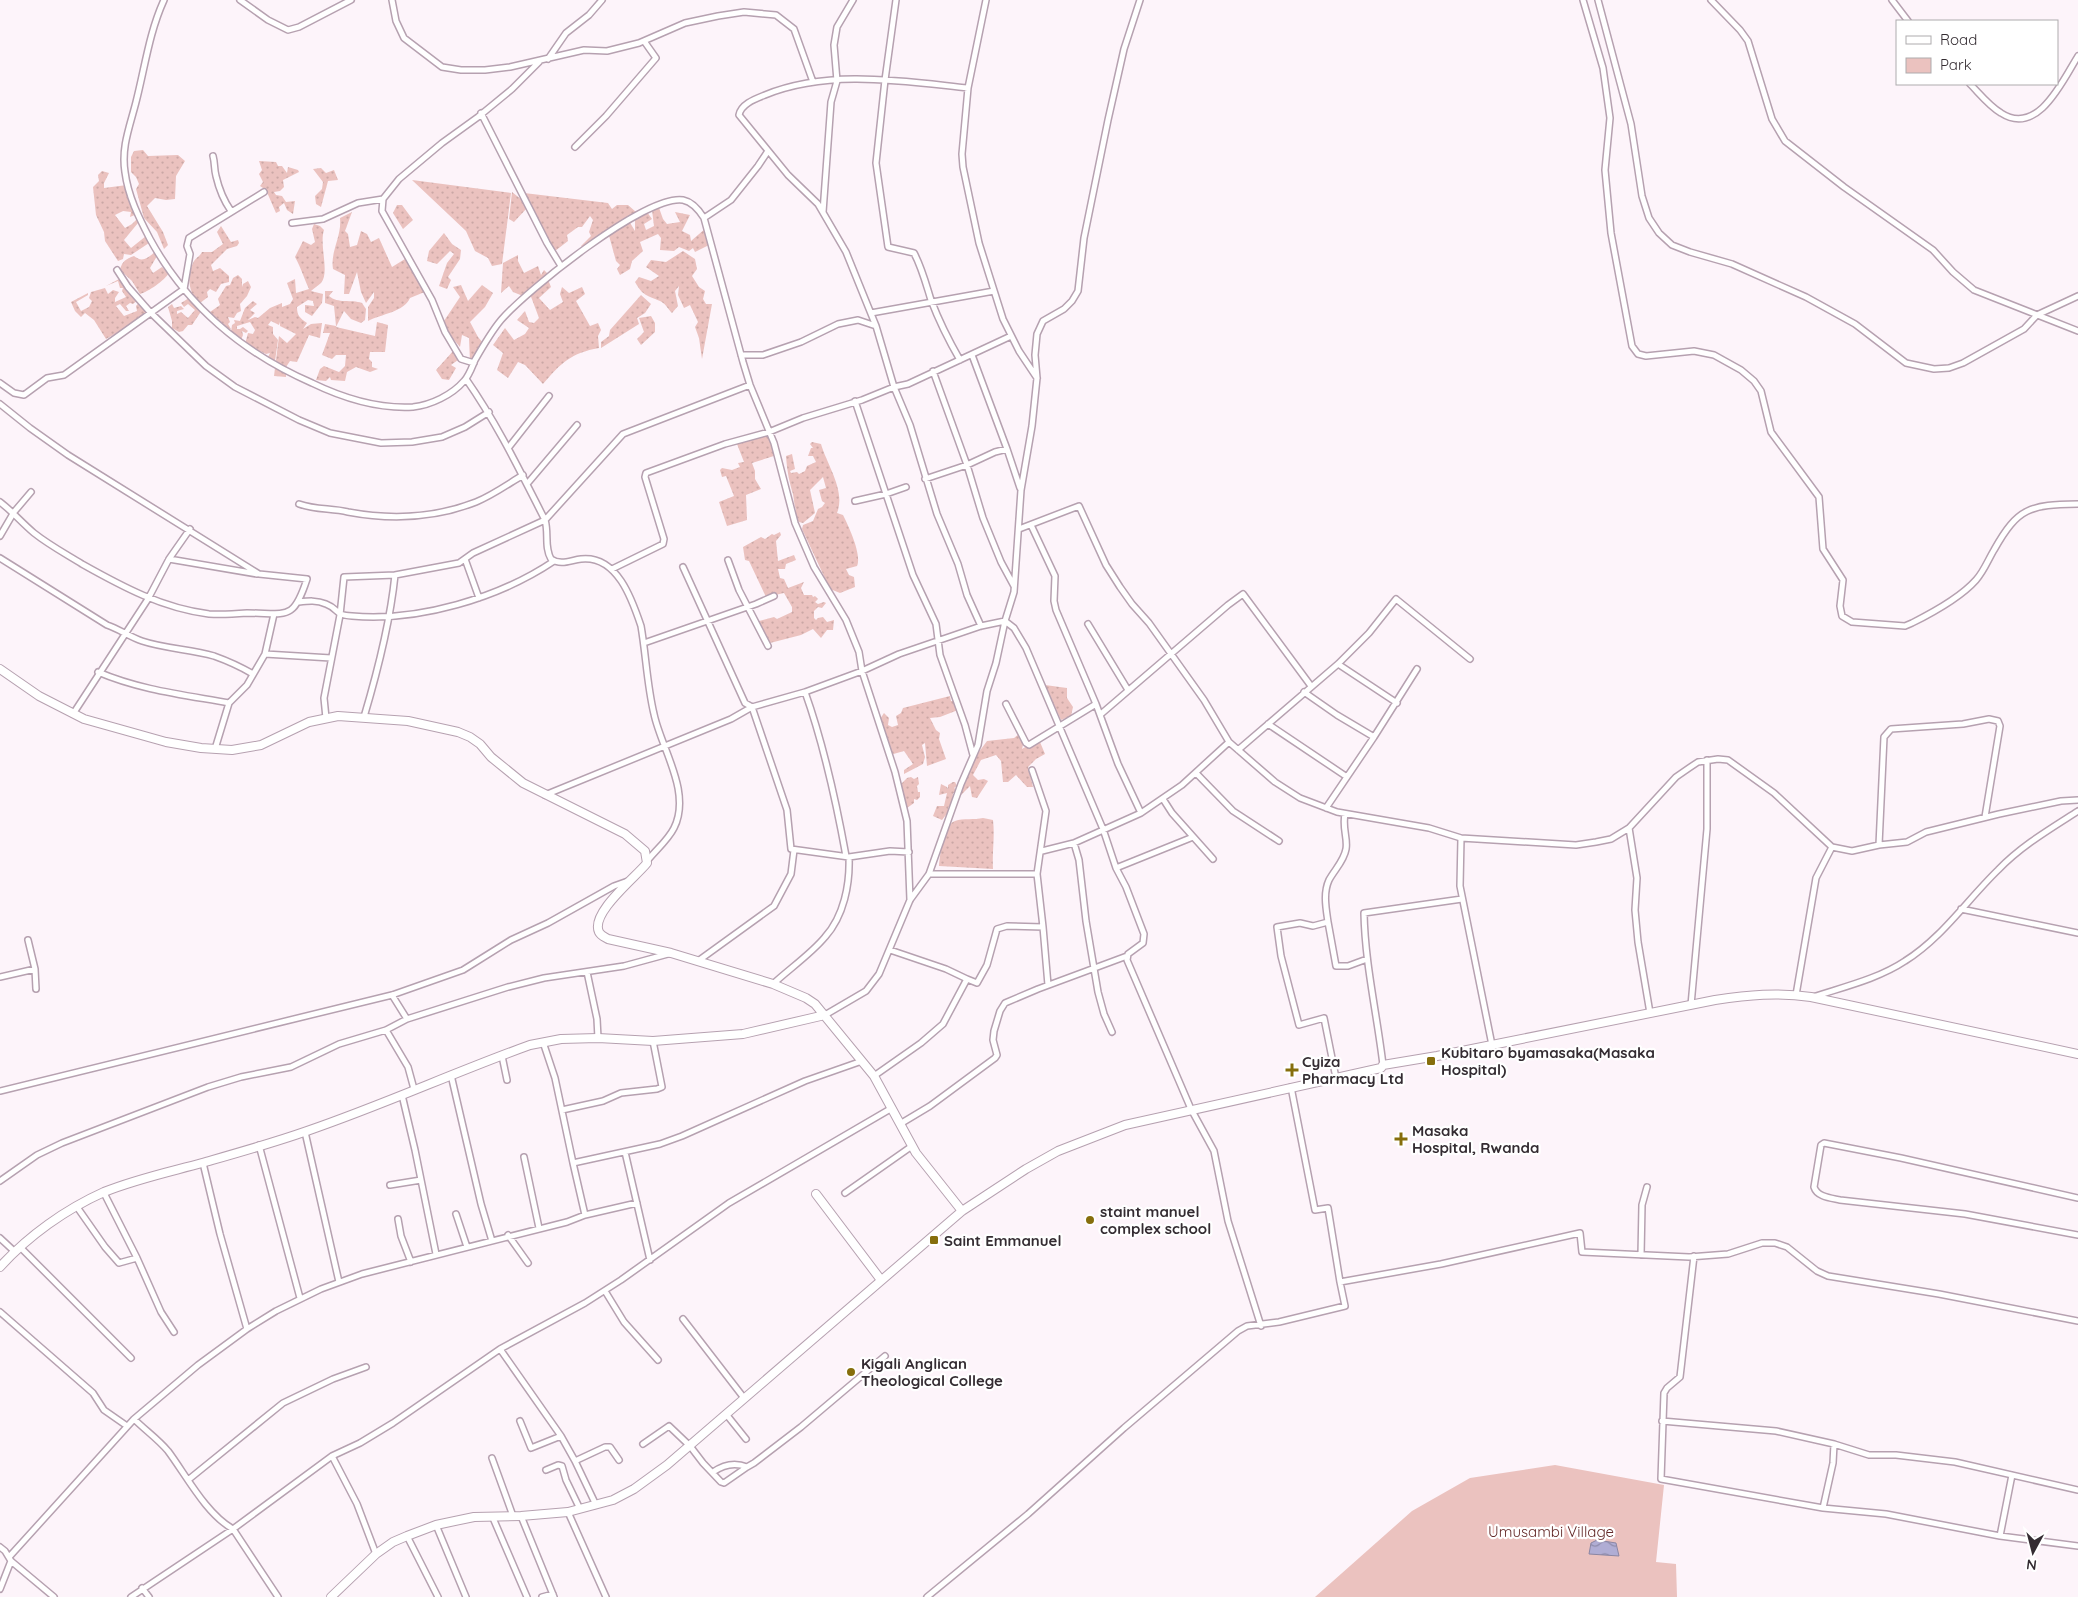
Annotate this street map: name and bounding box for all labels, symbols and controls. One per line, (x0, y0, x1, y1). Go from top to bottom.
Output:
legend (1896, 20, 2058, 85)
text: Road (1940, 30, 1977, 49)
text: Park (1940, 55, 1972, 74)
place label: Kubitaro byamasaka(Masaka Hospital) (1441, 1043, 1655, 1079)
place label: Cyiza Pharmacy Ltd (1302, 1052, 1404, 1088)
marker: Kubitaro byamasaka(Masaka Hospital) (1425, 1055, 1437, 1067)
marker: Cyiza Pharmacy Ltd (1286, 1064, 1298, 1076)
place label: Masaka Hospital, Rwanda (1412, 1121, 1539, 1157)
marker: Masaka Hospital, Rwanda (1394, 1132, 1408, 1146)
place label: staint manuel complex school (1100, 1202, 1211, 1238)
marker: staint manuel complex school (1084, 1214, 1096, 1226)
place label: Saint Emmanuel (944, 1231, 1062, 1250)
marker: Saint Emmanuel (928, 1234, 940, 1246)
place label: Kigali Anglican Theological College (861, 1354, 1003, 1390)
marker: Kigali Anglican Theological College (845, 1366, 857, 1378)
park label: Umusambi Village (1488, 1522, 1614, 1541)
north arrow (2008, 1527, 2058, 1577)
text: N (2025, 1555, 2038, 1574)

